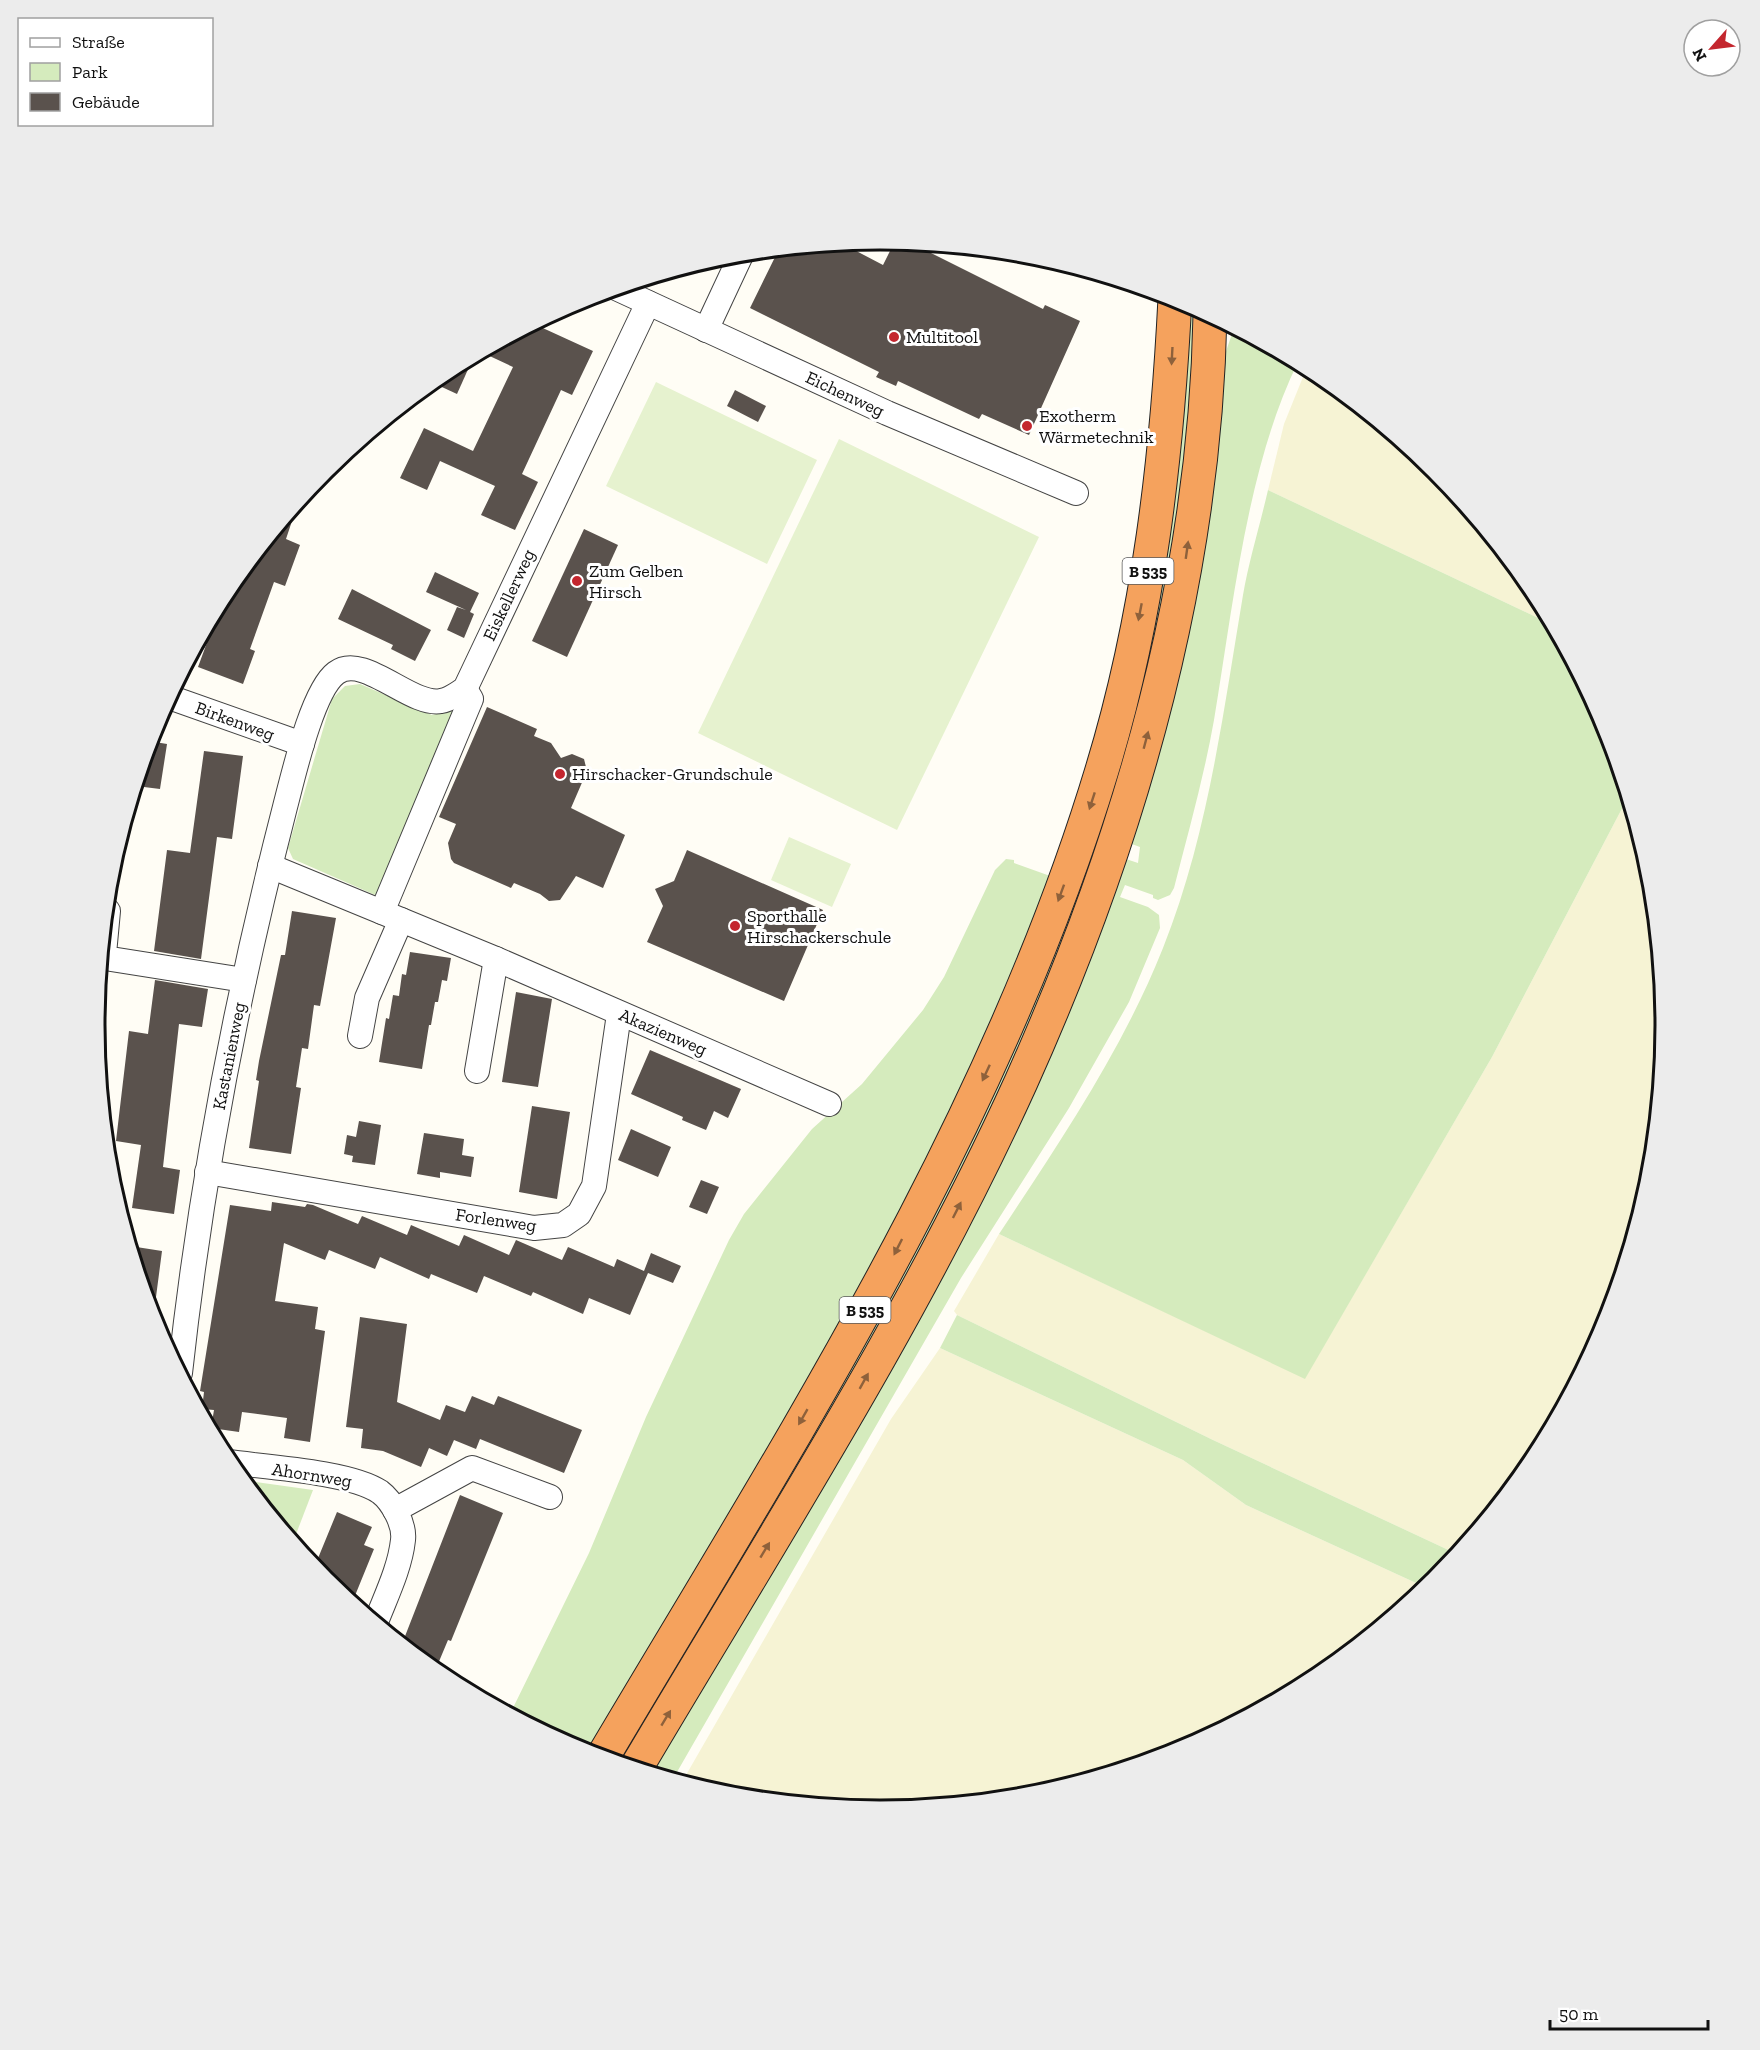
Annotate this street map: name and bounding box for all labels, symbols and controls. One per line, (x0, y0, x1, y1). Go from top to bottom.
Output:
legend (18, 18, 213, 126)
north arrow (1682, 18, 1742, 78)
text: Straße (72, 31, 125, 53)
text: N (1688, 45, 1710, 65)
text: Park (72, 61, 108, 83)
text: Gebäude (72, 91, 140, 113)
place label: Multitool (906, 326, 978, 348)
marker: Multitool (887, 330, 901, 344)
one-way arrow (1168, 347, 1177, 366)
street label: Eichenweg (802, 366, 888, 422)
place label: Exotherm Wärmetechnik (1039, 405, 1154, 448)
marker: Exotherm Wärmetechnik (1020, 419, 1034, 433)
one-way arrow (1183, 540, 1192, 559)
street label: Eiskellerweg (478, 546, 540, 644)
road number: B 535 (1122, 558, 1174, 584)
place label: Zum Gelben Hirsch (589, 560, 684, 603)
marker: Zum Gelben Hirsch (570, 574, 584, 588)
one-way arrow (1135, 603, 1144, 622)
street label: Birkenweg (192, 697, 278, 746)
one-way arrow (1141, 731, 1151, 749)
place label: Hirschacker-Grundschule (572, 763, 773, 785)
marker: Hirschacker-Grundschule (553, 767, 567, 781)
one-way arrow (1087, 792, 1096, 810)
one-way arrow (1056, 884, 1065, 902)
place label: Sporthalle Hirschackerschule (747, 905, 891, 948)
marker: Sporthalle Hirschackerschule (728, 919, 742, 933)
street label: Kastanienweg (208, 1000, 250, 1112)
street label: Akazienweg (616, 1004, 710, 1060)
one-way arrow (981, 1064, 991, 1082)
one-way arrow (952, 1202, 962, 1219)
street label: Forlenweg (454, 1203, 538, 1237)
one-way arrow (893, 1239, 903, 1256)
road number: B 535 (840, 1297, 890, 1323)
one-way arrow (859, 1373, 869, 1390)
one-way arrow (798, 1409, 808, 1426)
street label: Ahornweg (271, 1458, 354, 1492)
one-way arrow (760, 1541, 770, 1558)
one-way arrow (661, 1709, 671, 1726)
scale bar (1550, 1993, 1708, 2031)
text: 50 m (1559, 2003, 1599, 2025)

